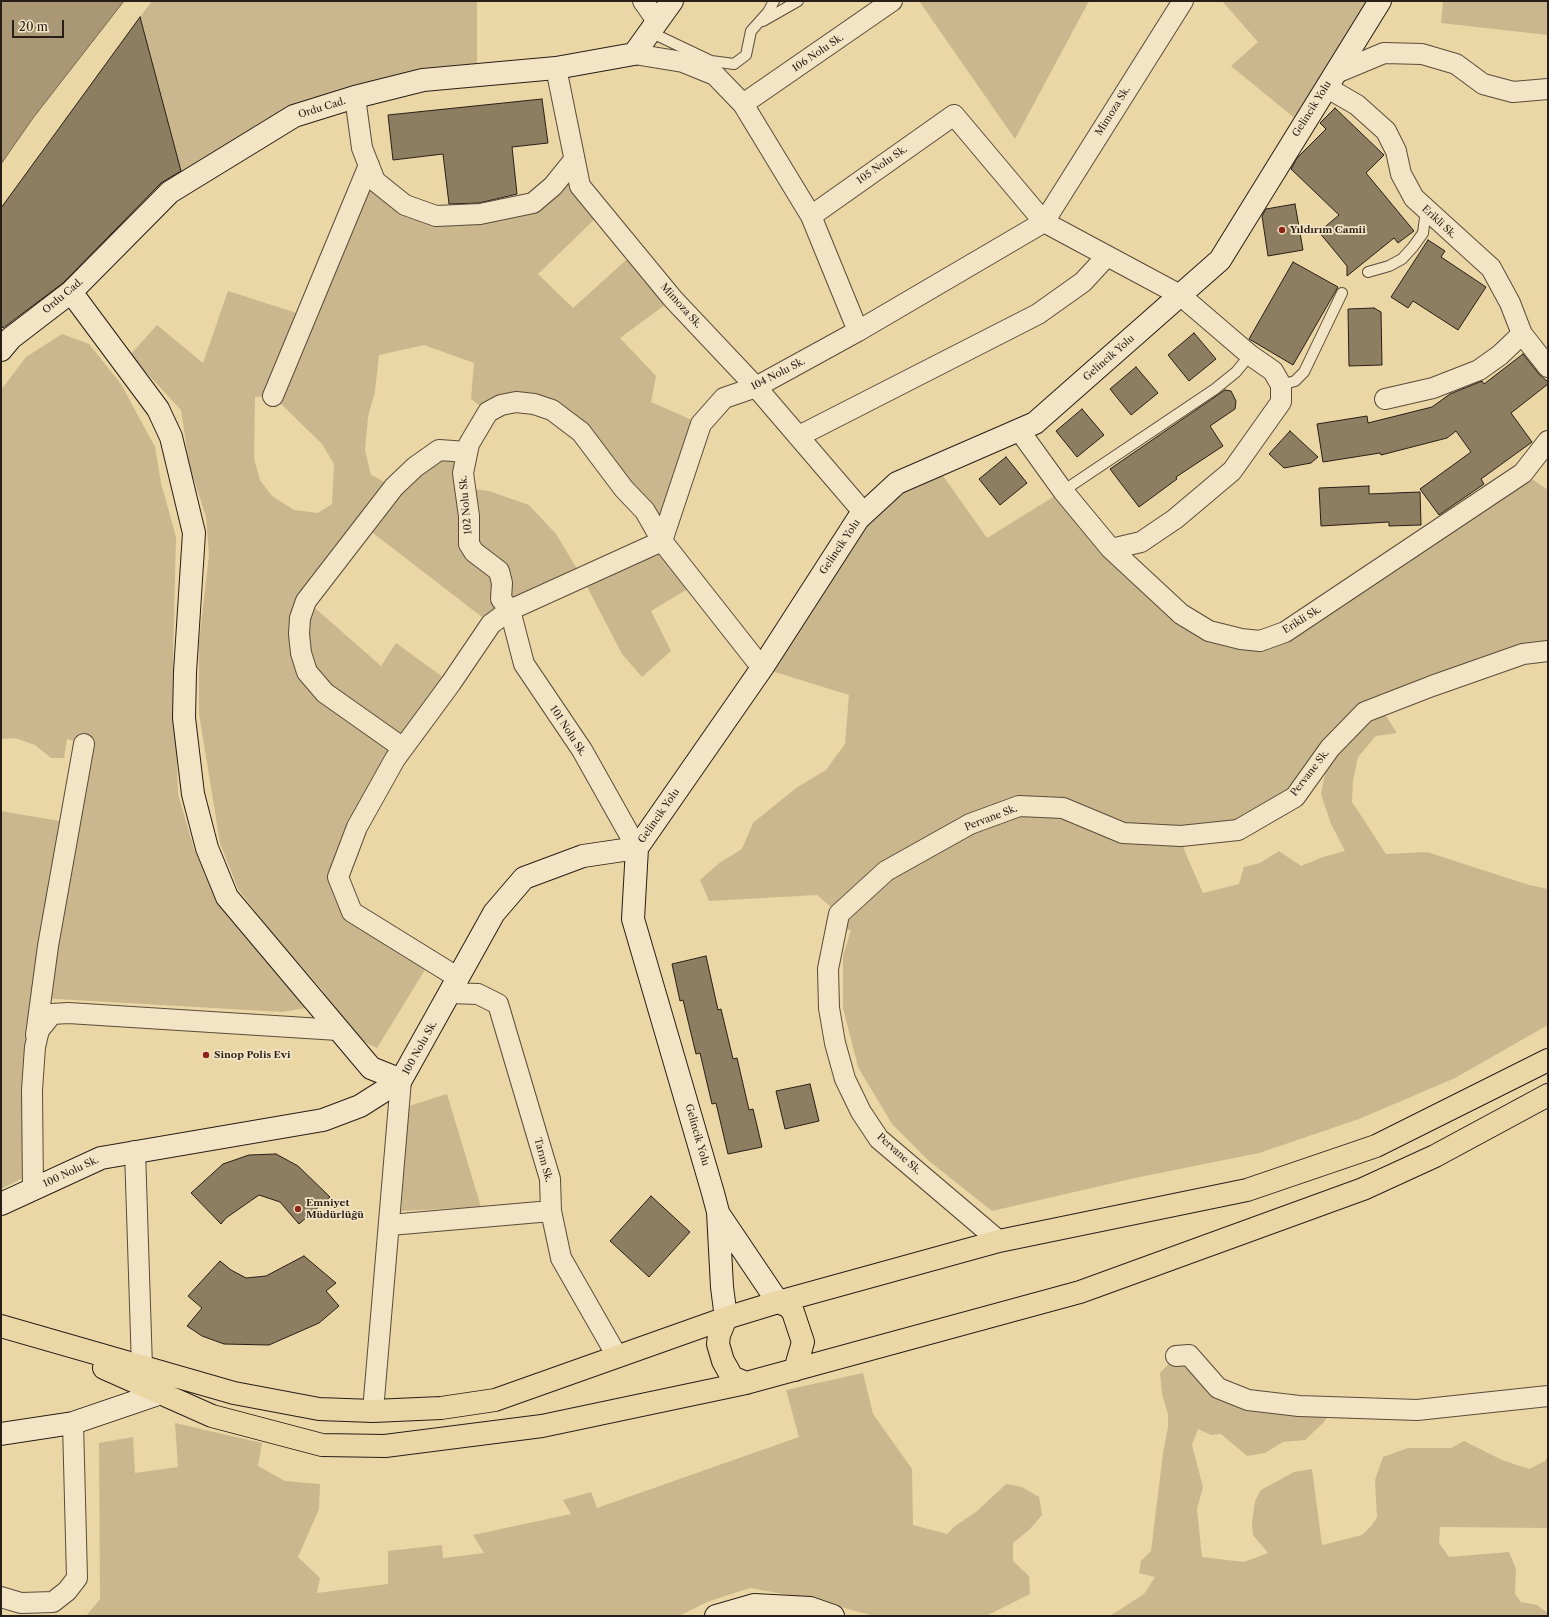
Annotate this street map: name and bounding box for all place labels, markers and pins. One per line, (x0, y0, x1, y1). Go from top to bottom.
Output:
place label: Yıldırım Camii (1290, 224, 1366, 236)
marker: Yıldırım Camii (1277, 225, 1287, 235)
place label: Sinop Polis Evi (214, 1049, 291, 1061)
marker: Sinop Polis Evi (201, 1050, 211, 1060)
place label: Emniyet Müdürlüğü (306, 1197, 364, 1220)
marker: Emniyet Müdürlüğü (293, 1204, 303, 1214)

